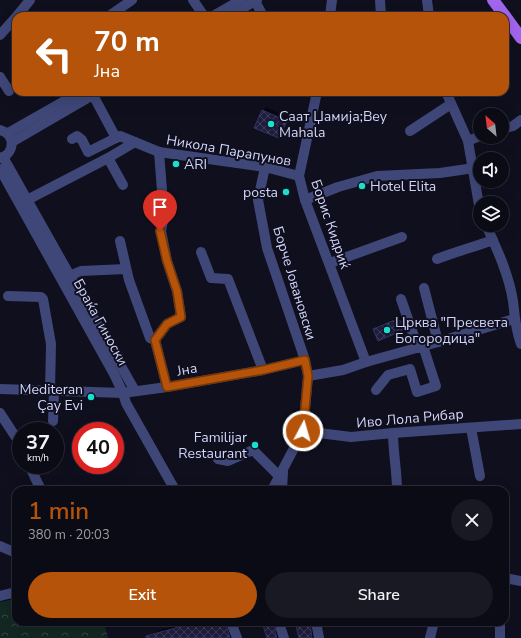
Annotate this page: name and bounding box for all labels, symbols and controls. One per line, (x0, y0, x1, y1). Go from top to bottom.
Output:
text: 70 m (94, 23, 160, 61)
icon: left (28, 28, 80, 80)
text: Јна (94, 59, 120, 83)
place label: Саат Џамија;Bey Mahala (279, 107, 388, 142)
north arrow (473, 108, 509, 144)
map controls (473, 108, 509, 232)
marker: Саат Џамија;Bey Mahala (266, 119, 276, 129)
street label: Никола Парапунов (165, 130, 293, 171)
button: sound (473, 152, 509, 188)
place label: ARI (184, 155, 207, 174)
marker: ARI (171, 159, 181, 169)
street label: Борис Кидриќ (306, 177, 355, 272)
place label: Hotel Elita (370, 177, 436, 196)
marker: Hotel Elita (357, 181, 367, 191)
place label: posta (243, 183, 278, 202)
marker: posta (281, 187, 291, 197)
pin (143, 190, 177, 231)
icon: arrive (149, 196, 171, 218)
button: layers (473, 196, 509, 232)
street label: Борче Јовановски (268, 224, 321, 342)
street label: Браќа Гиноски (69, 275, 132, 369)
place label: Црква "Пресвета Богородица" (395, 313, 508, 348)
marker: Црква "Пресвета Богородица" (382, 325, 392, 335)
street label: Јна (174, 358, 199, 381)
place label: Mediteran Çay Evi (20, 380, 83, 415)
marker: Mediteran Çay Evi (86, 392, 96, 402)
street label: Иво Лола Рибар (356, 404, 464, 433)
position arrow (282, 410, 324, 452)
speed limit sign: 40 (72, 422, 124, 474)
place label: Familijar Restaurant (178, 428, 247, 463)
text: 37 (26, 429, 50, 456)
marker: Familijar Restaurant (250, 440, 260, 450)
text: km/h (27, 451, 49, 465)
text: 1 min (28, 495, 89, 527)
button: close (451, 499, 493, 541)
text: 380 m · 20:03 (28, 526, 110, 544)
button: Exit (28, 572, 257, 618)
button: Share (265, 572, 493, 618)

